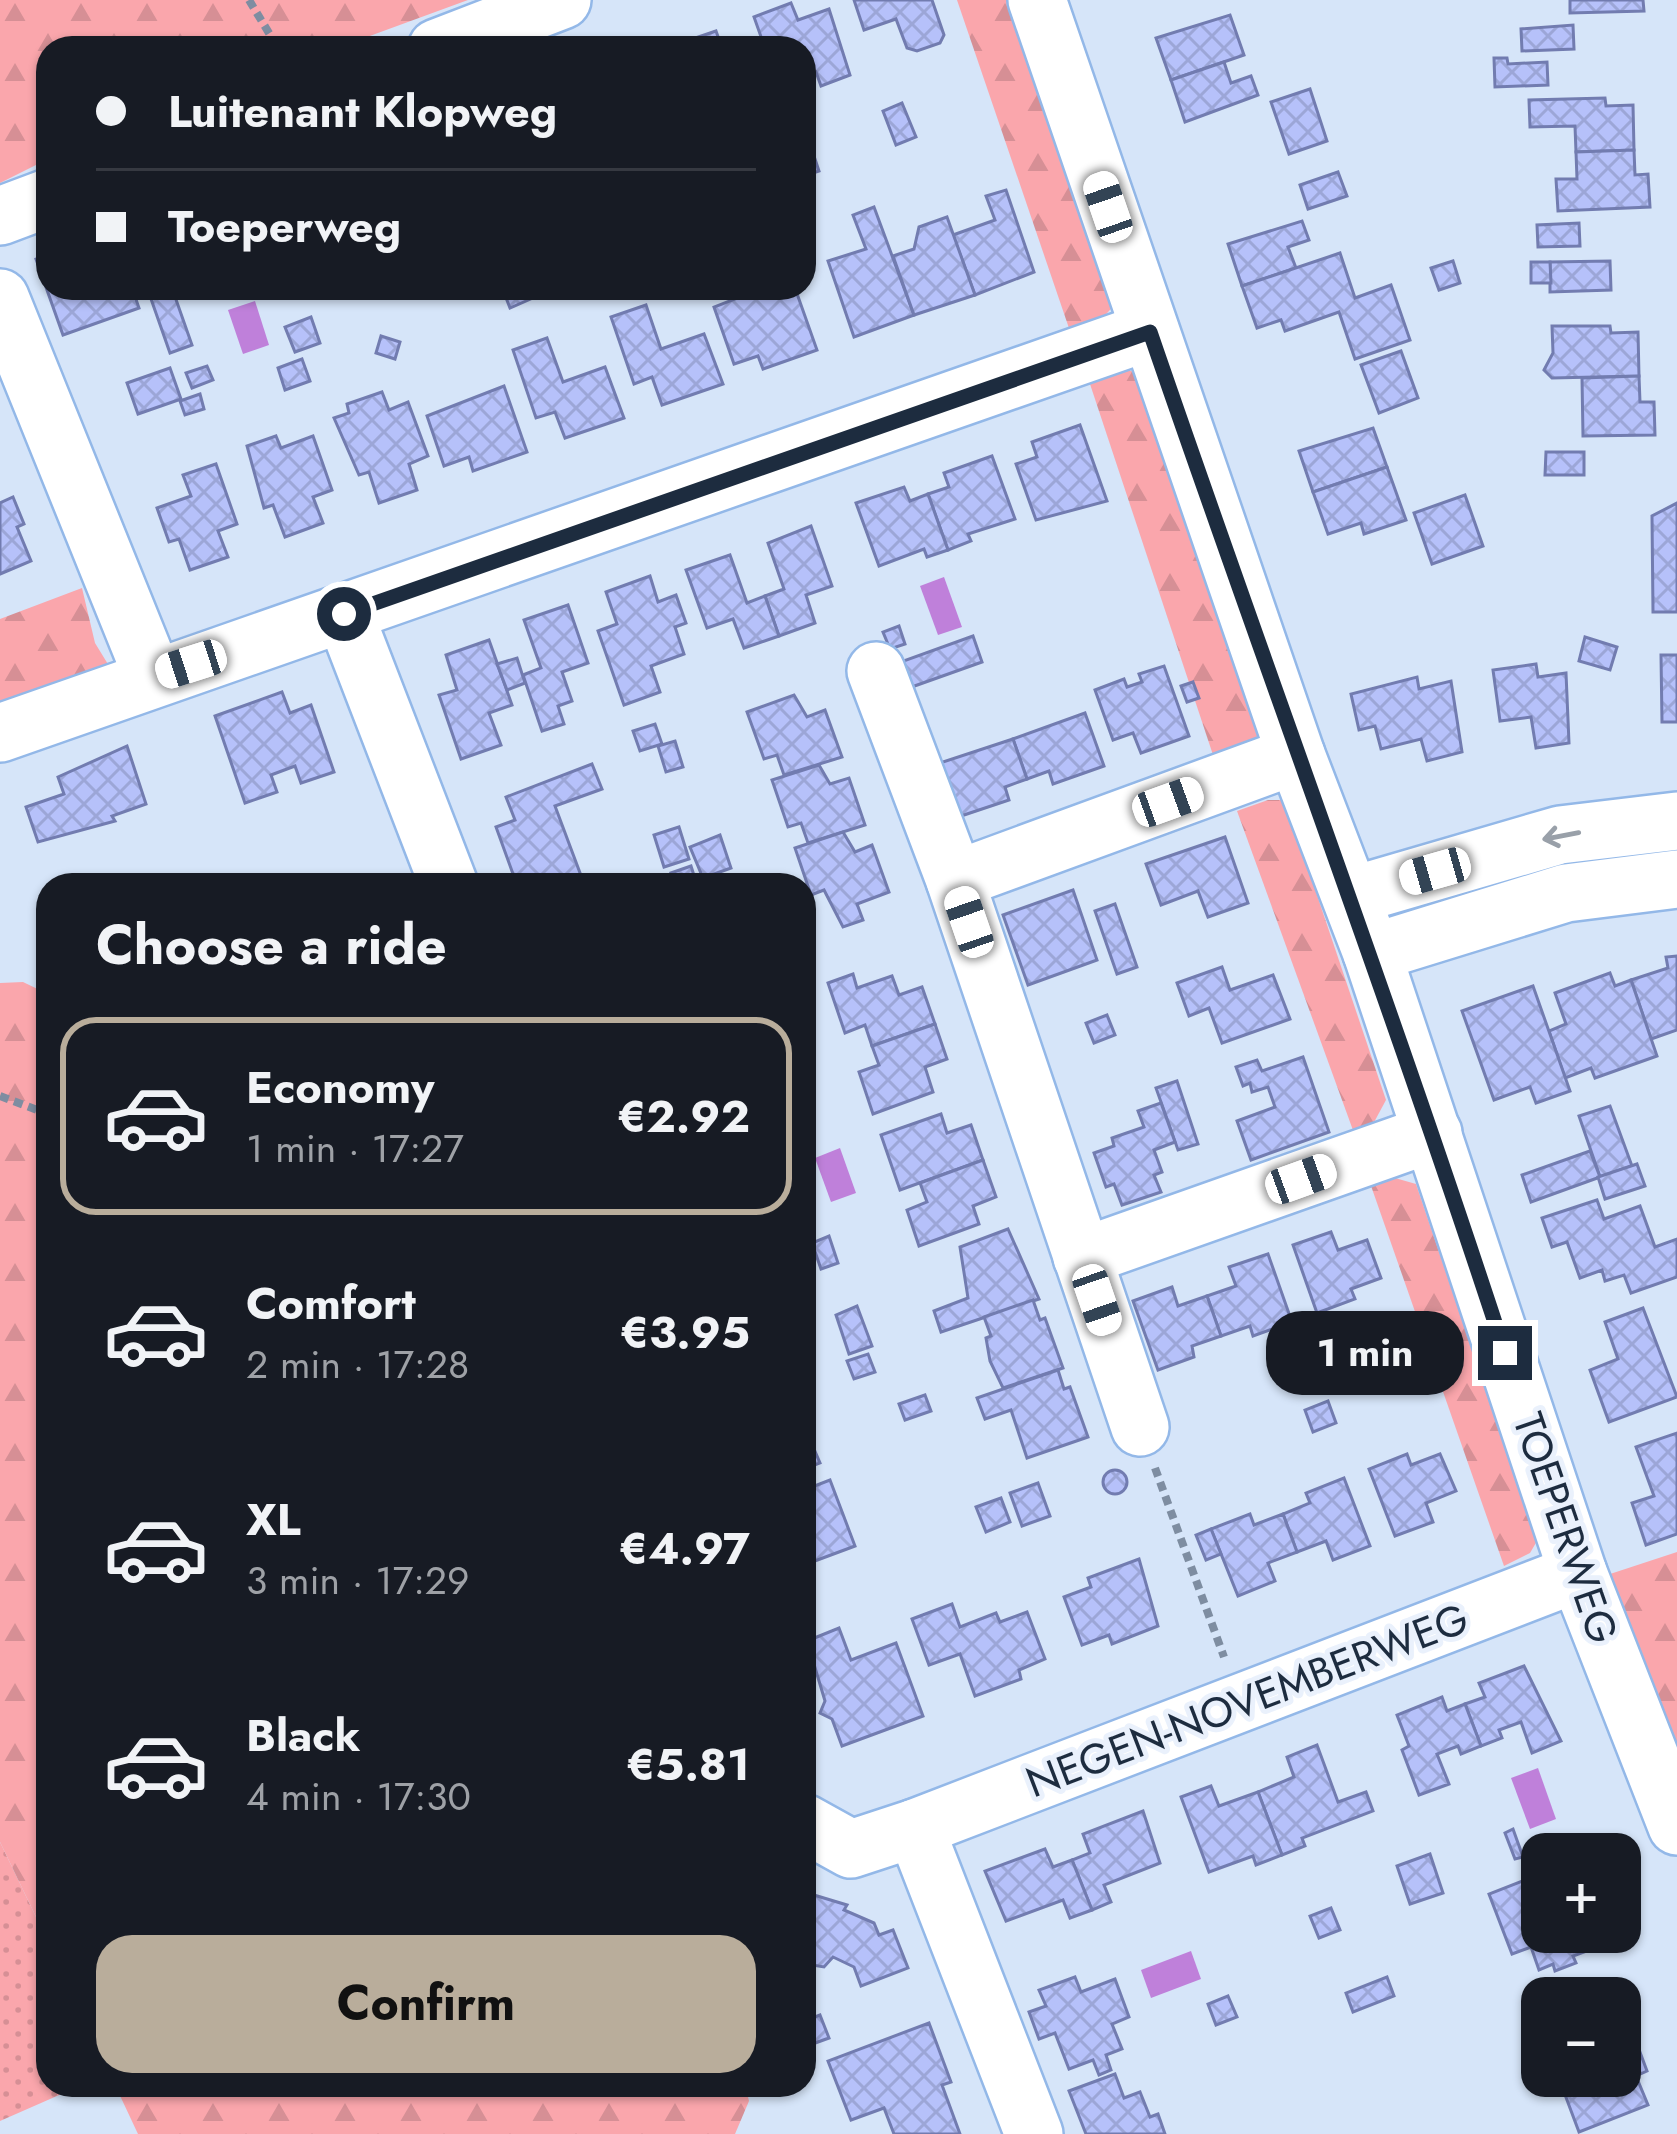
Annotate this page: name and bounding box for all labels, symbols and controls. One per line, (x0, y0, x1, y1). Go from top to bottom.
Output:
text: Luitenant Klopweg (168, 79, 557, 144)
car (1079, 167, 1137, 247)
text: Toeperweg (168, 194, 401, 259)
route start (317, 587, 371, 641)
car (151, 636, 231, 692)
car (1128, 773, 1208, 831)
one-way arrow (1543, 826, 1582, 848)
car (1395, 844, 1475, 898)
car (940, 882, 998, 962)
text: Choose a ride (96, 906, 447, 984)
text: Economy (246, 1055, 434, 1120)
icon: car (102, 1062, 210, 1170)
text: €2.92 (617, 1084, 750, 1149)
text: 1 min · 17:27 (246, 1120, 464, 1177)
car (1261, 1150, 1341, 1208)
car (1068, 1260, 1126, 1340)
text: Comfort (246, 1271, 416, 1336)
icon: car (102, 1278, 210, 1386)
text: €3.95 (620, 1300, 750, 1365)
callout: 1 min (1265, 1311, 1463, 1395)
text: 1 min (1317, 1324, 1413, 1381)
route end (1478, 1326, 1532, 1380)
text: 2 min · 17:28 (246, 1336, 469, 1393)
street label: TOEPERWEG (1498, 1404, 1634, 1652)
text: XL (246, 1487, 301, 1552)
icon: car (102, 1494, 210, 1602)
text: €4.97 (619, 1516, 750, 1581)
text: 3 min · 17:29 (246, 1552, 470, 1609)
street label: NEGEN-NOVEMBERWEG (1017, 1588, 1477, 1813)
text: Black (246, 1703, 360, 1768)
icon: car (102, 1710, 210, 1818)
text: €5.81 (626, 1732, 750, 1797)
text: 4 min · 17:30 (246, 1768, 471, 1825)
map controls (1521, 1833, 1641, 2097)
button: + (1521, 1833, 1641, 1953)
button: Confirm (96, 1935, 756, 2073)
button: − (1521, 1977, 1641, 2097)

